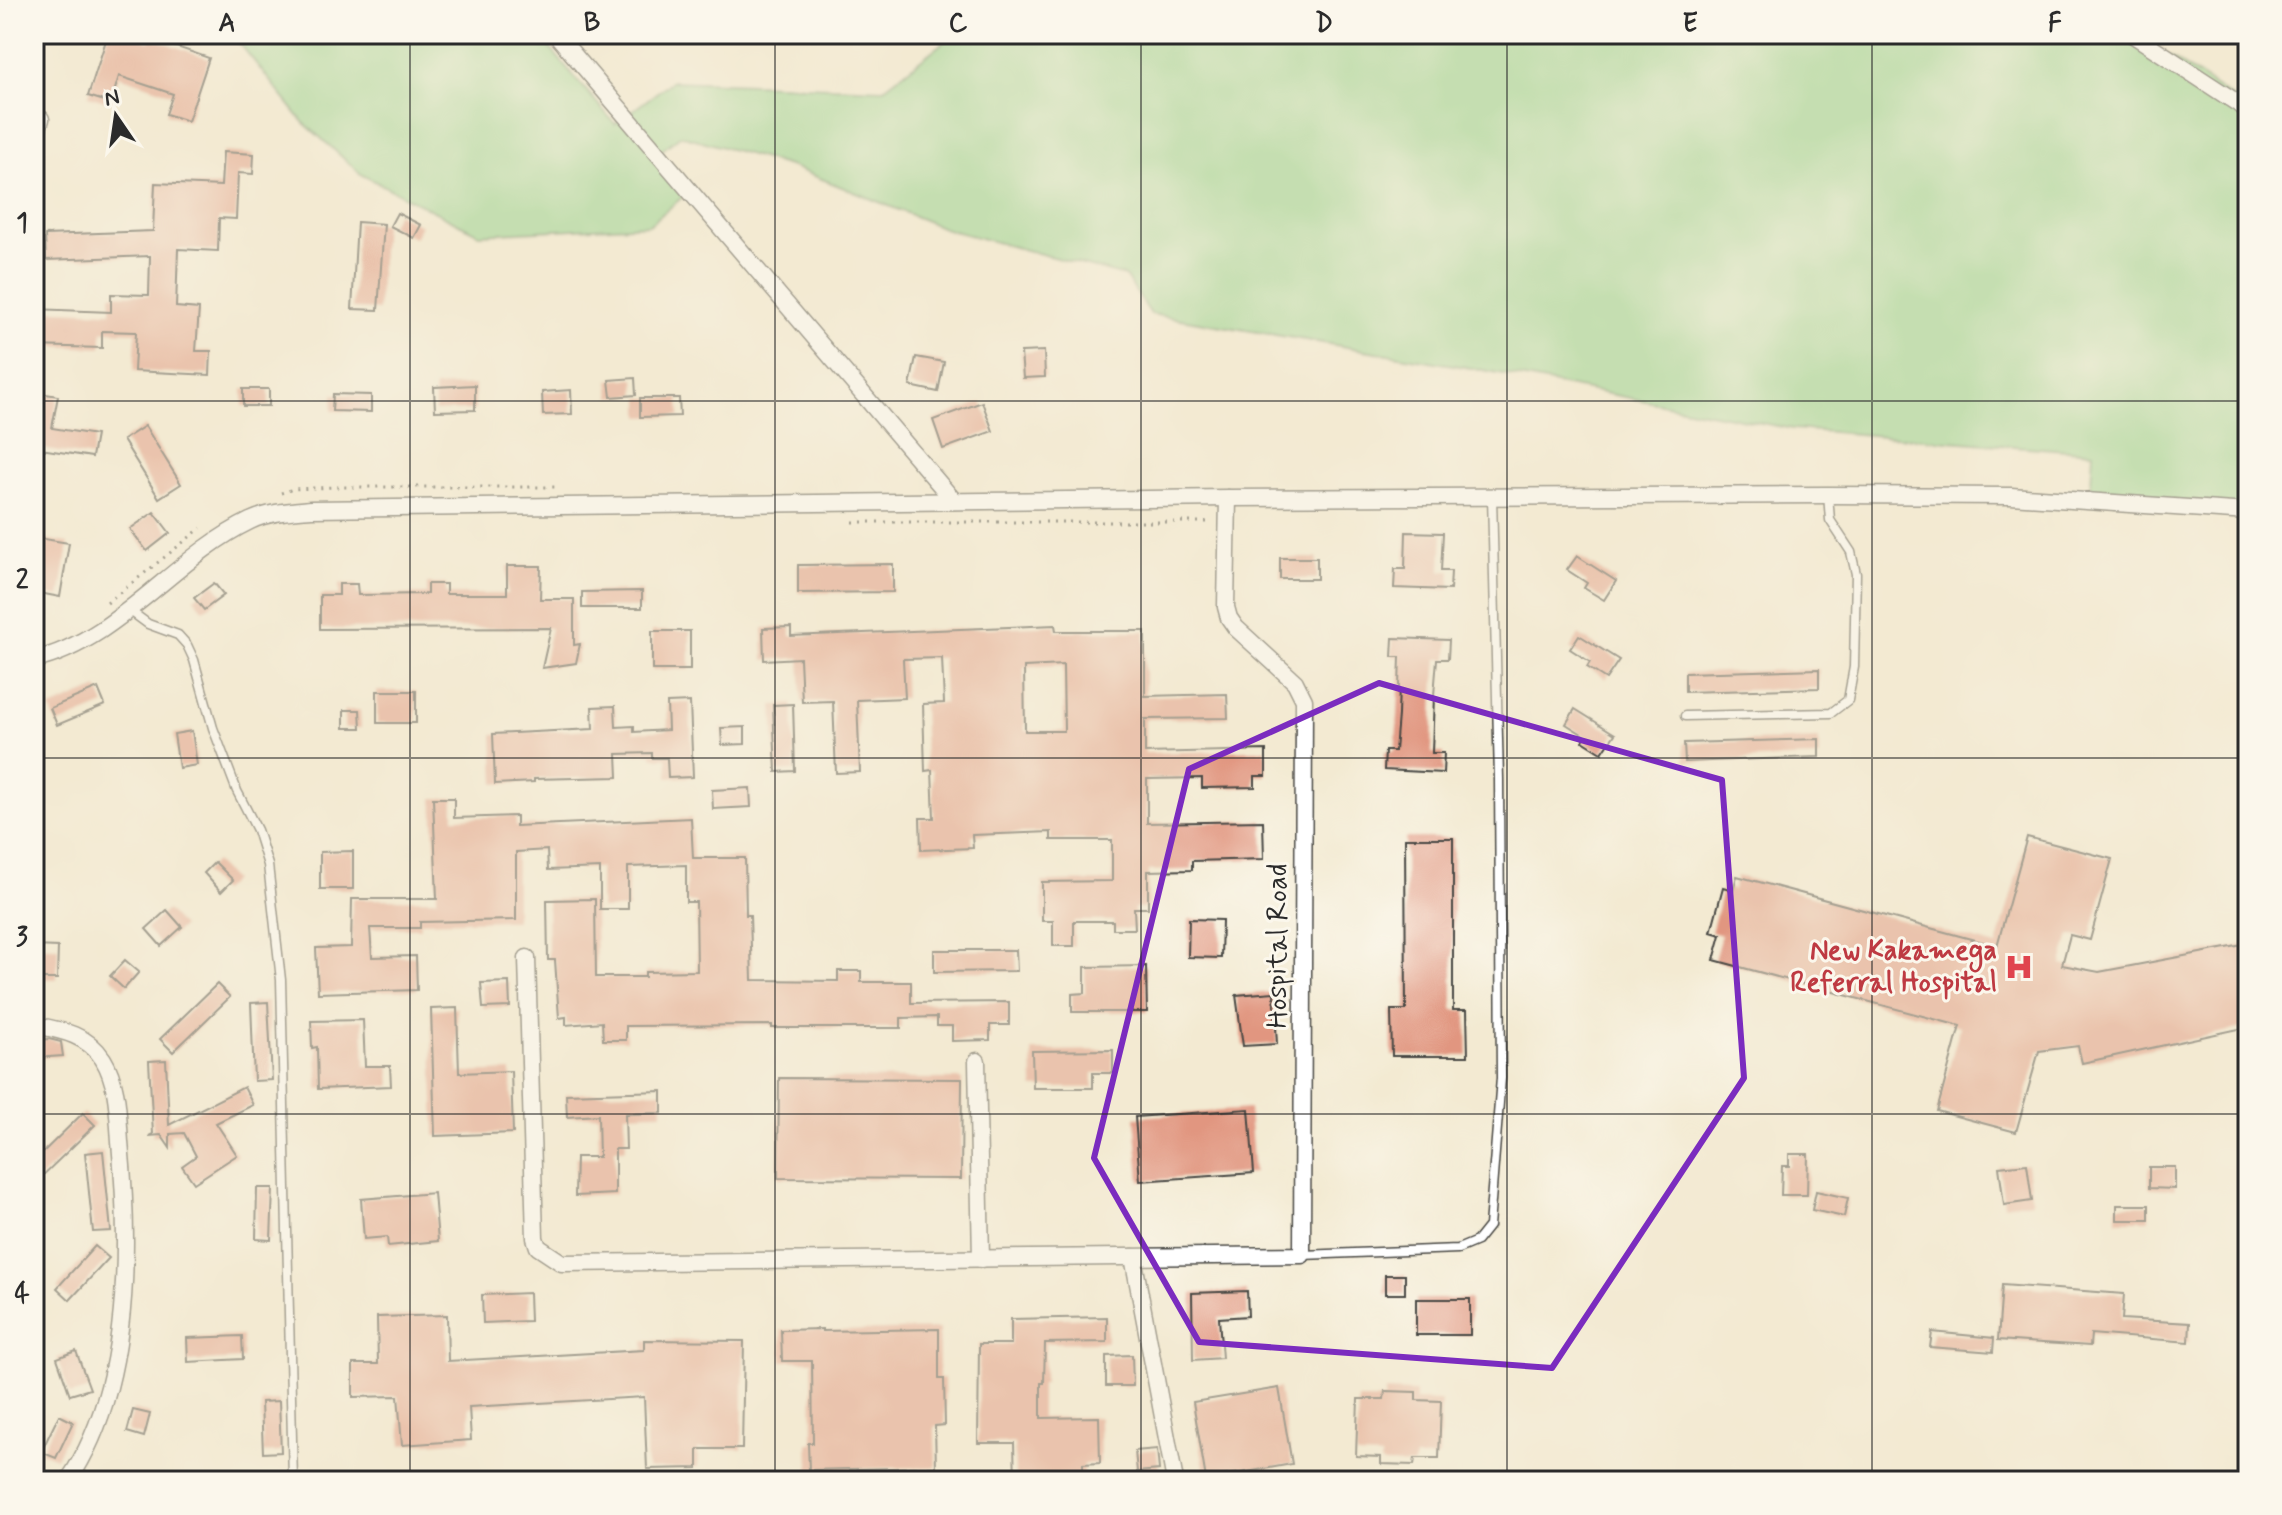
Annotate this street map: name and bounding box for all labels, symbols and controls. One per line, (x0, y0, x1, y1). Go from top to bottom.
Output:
text: A (218, 7, 236, 41)
text: B (584, 7, 600, 41)
text: C (949, 7, 968, 41)
text: D (1315, 7, 1333, 41)
text: E (1682, 7, 1698, 41)
text: F (2048, 7, 2062, 41)
north arrow (76, 76, 156, 156)
text: N (102, 83, 122, 114)
text: 1 (16, 207, 28, 241)
text: 2 (16, 564, 29, 598)
street label: Hospital Road (1260, 863, 1297, 1029)
text: 3 (16, 921, 28, 955)
place label: New Kakamega Referral Hospital (1790, 933, 1997, 1002)
hospital icon: New Kakamega Referral Hospital (2004, 952, 2034, 982)
text: 4 (14, 1278, 30, 1312)

